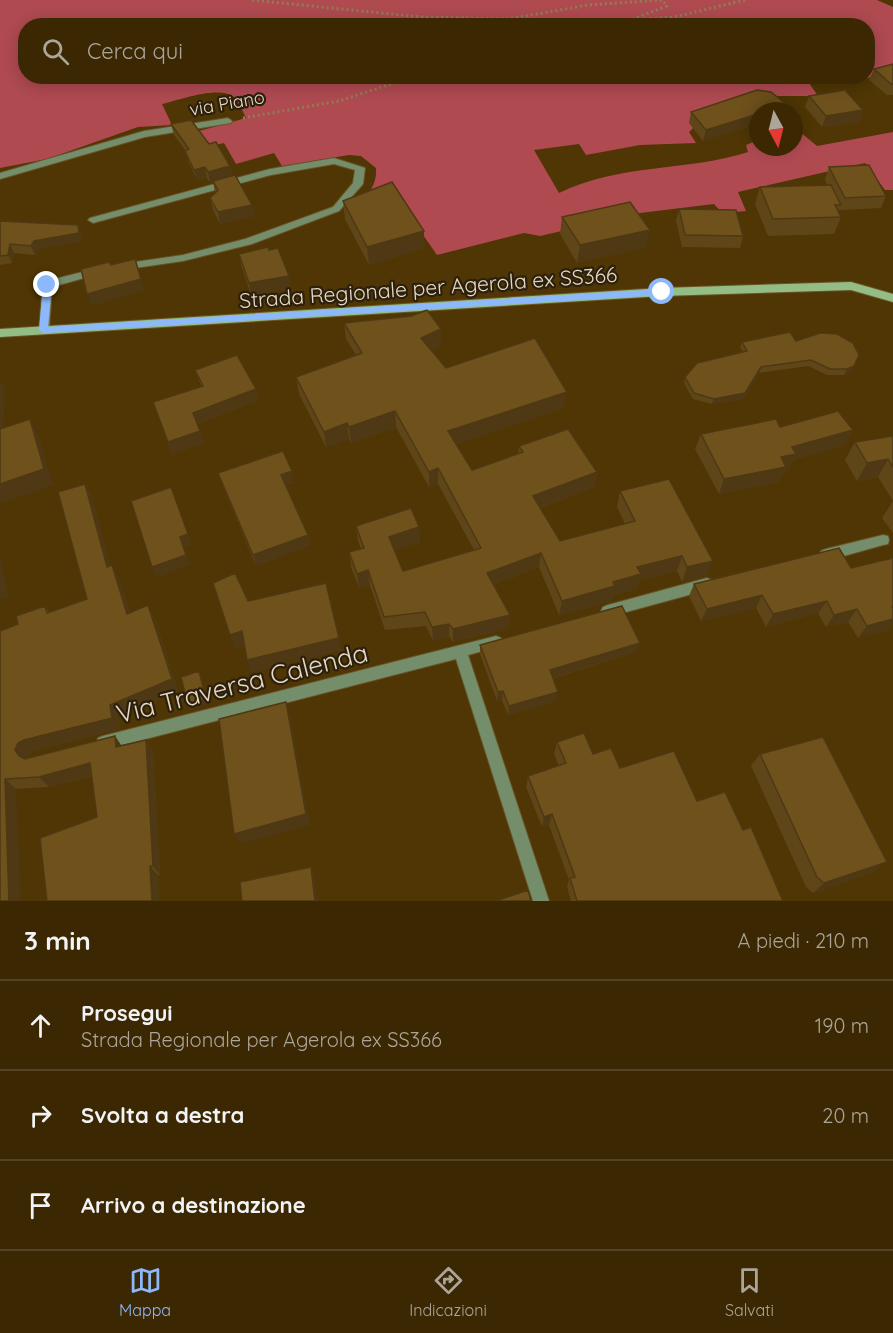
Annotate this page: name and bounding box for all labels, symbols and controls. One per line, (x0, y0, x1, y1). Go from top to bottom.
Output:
search box (18, 18, 875, 84)
icon: search (39, 35, 72, 68)
text: Cerca qui (87, 37, 183, 65)
street label: via Piano (188, 85, 266, 121)
north arrow (749, 102, 803, 156)
street label: Strada Regionale per Agerola ex SS366 (238, 261, 618, 313)
route end (33, 271, 59, 297)
route start (648, 278, 674, 304)
street label: Via Traversa Calenda (113, 636, 371, 730)
text: 3 min (24, 924, 91, 957)
text: A piedi · 210 m (738, 928, 869, 953)
text: Prosegui (81, 999, 173, 1027)
icon: ahead (24, 1009, 57, 1042)
text: 190 m (815, 1013, 869, 1038)
text: Strada Regionale per Agerola ex SS366 (81, 1027, 442, 1052)
icon: right (24, 1099, 57, 1132)
text: Svolta a destra (81, 1101, 244, 1129)
text: 20 m (822, 1103, 869, 1128)
icon: arrive (24, 1189, 57, 1222)
text: Arrivo a destinazione (81, 1191, 306, 1219)
tab: Mappa (119, 1264, 171, 1320)
tab: Indicazioni (409, 1264, 487, 1320)
tab: Salvati (725, 1264, 774, 1320)

